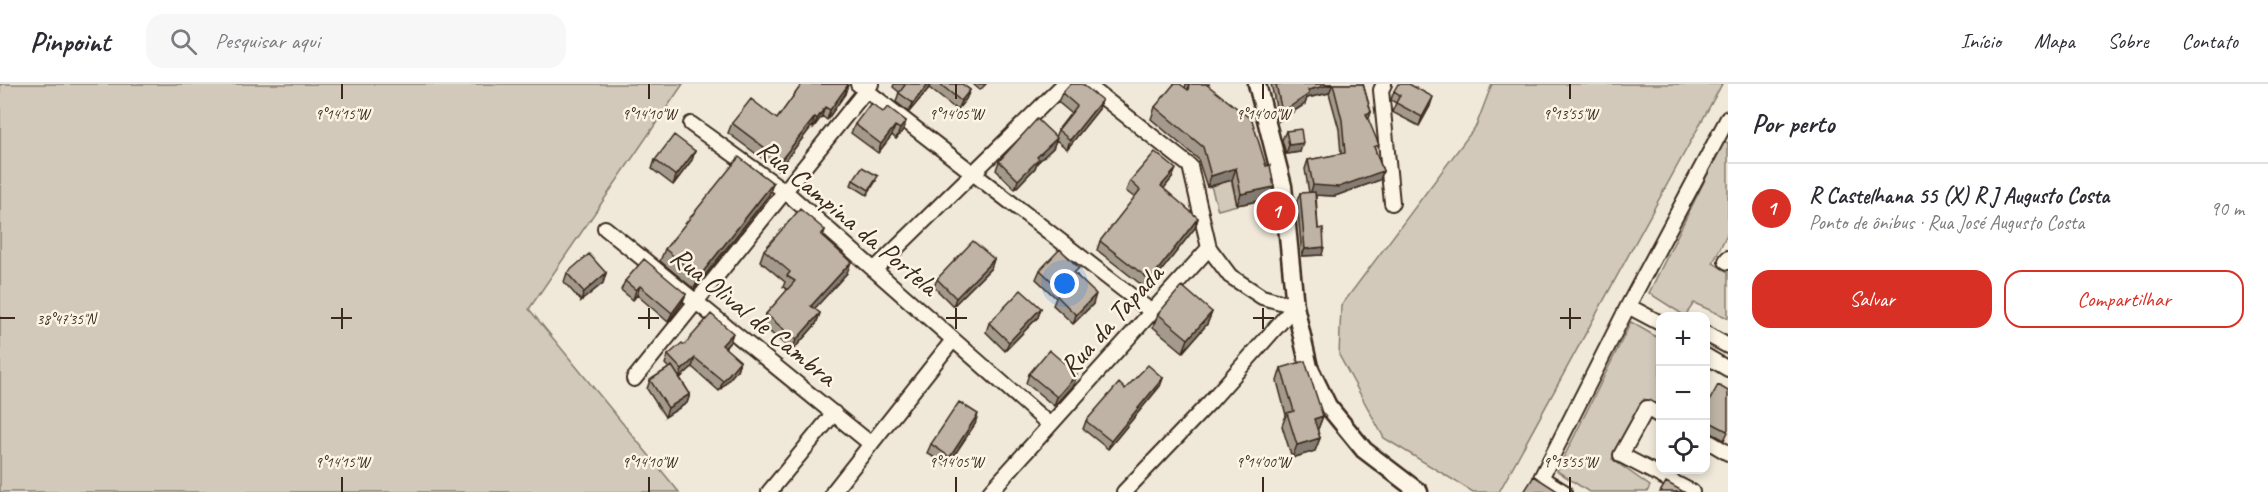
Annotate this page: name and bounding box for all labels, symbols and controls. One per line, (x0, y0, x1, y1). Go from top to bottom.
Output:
search box (146, 14, 566, 68)
text: Pinpoint (30, 24, 110, 59)
icon: search (167, 25, 200, 58)
text: Pesquisar aqui (215, 27, 320, 55)
text: Início (1961, 28, 2001, 54)
text: Mapa (2034, 28, 2075, 54)
text: Sobre (2108, 28, 2148, 54)
text: Contato (2181, 28, 2238, 54)
text: 9°14'15"W (315, 105, 372, 124)
text: 9°14'10"W (622, 105, 679, 124)
text: 9°14'05"W (929, 105, 986, 124)
text: 9°14'00"W (1236, 105, 1293, 124)
text: 9°13'55"W (1543, 105, 1600, 124)
text: Por perto (1752, 107, 1834, 140)
street label: Rua Campina da Portela (750, 131, 948, 305)
text: R Castelhana 55 (X) R J Augusto Costa (1809, 182, 2109, 210)
pin: 1 (1256, 188, 1296, 234)
text: 1 (1767, 196, 1776, 221)
text: 90 m (2210, 196, 2244, 221)
text: Ponto de ônibus · Rua José Augusto Costa (1809, 210, 2084, 235)
street label: Rua Olival de Cambra (664, 239, 845, 395)
street label: Rua da Tapada (1052, 255, 1172, 383)
your location (1050, 269, 1079, 298)
button: Salvar (1752, 270, 1992, 328)
button: Compartilhar (2004, 270, 2244, 328)
text: 38°47'35"N (36, 310, 99, 329)
map controls (1656, 312, 1710, 474)
button: + (1656, 312, 1710, 366)
button: − (1656, 366, 1710, 420)
button: locate (1656, 420, 1710, 474)
text: 9°14'15"W (315, 453, 372, 472)
text: 9°14'10"W (622, 453, 679, 472)
text: 9°14'05"W (929, 453, 986, 472)
text: 9°14'00"W (1236, 453, 1293, 472)
text: 9°13'55"W (1543, 453, 1600, 472)

